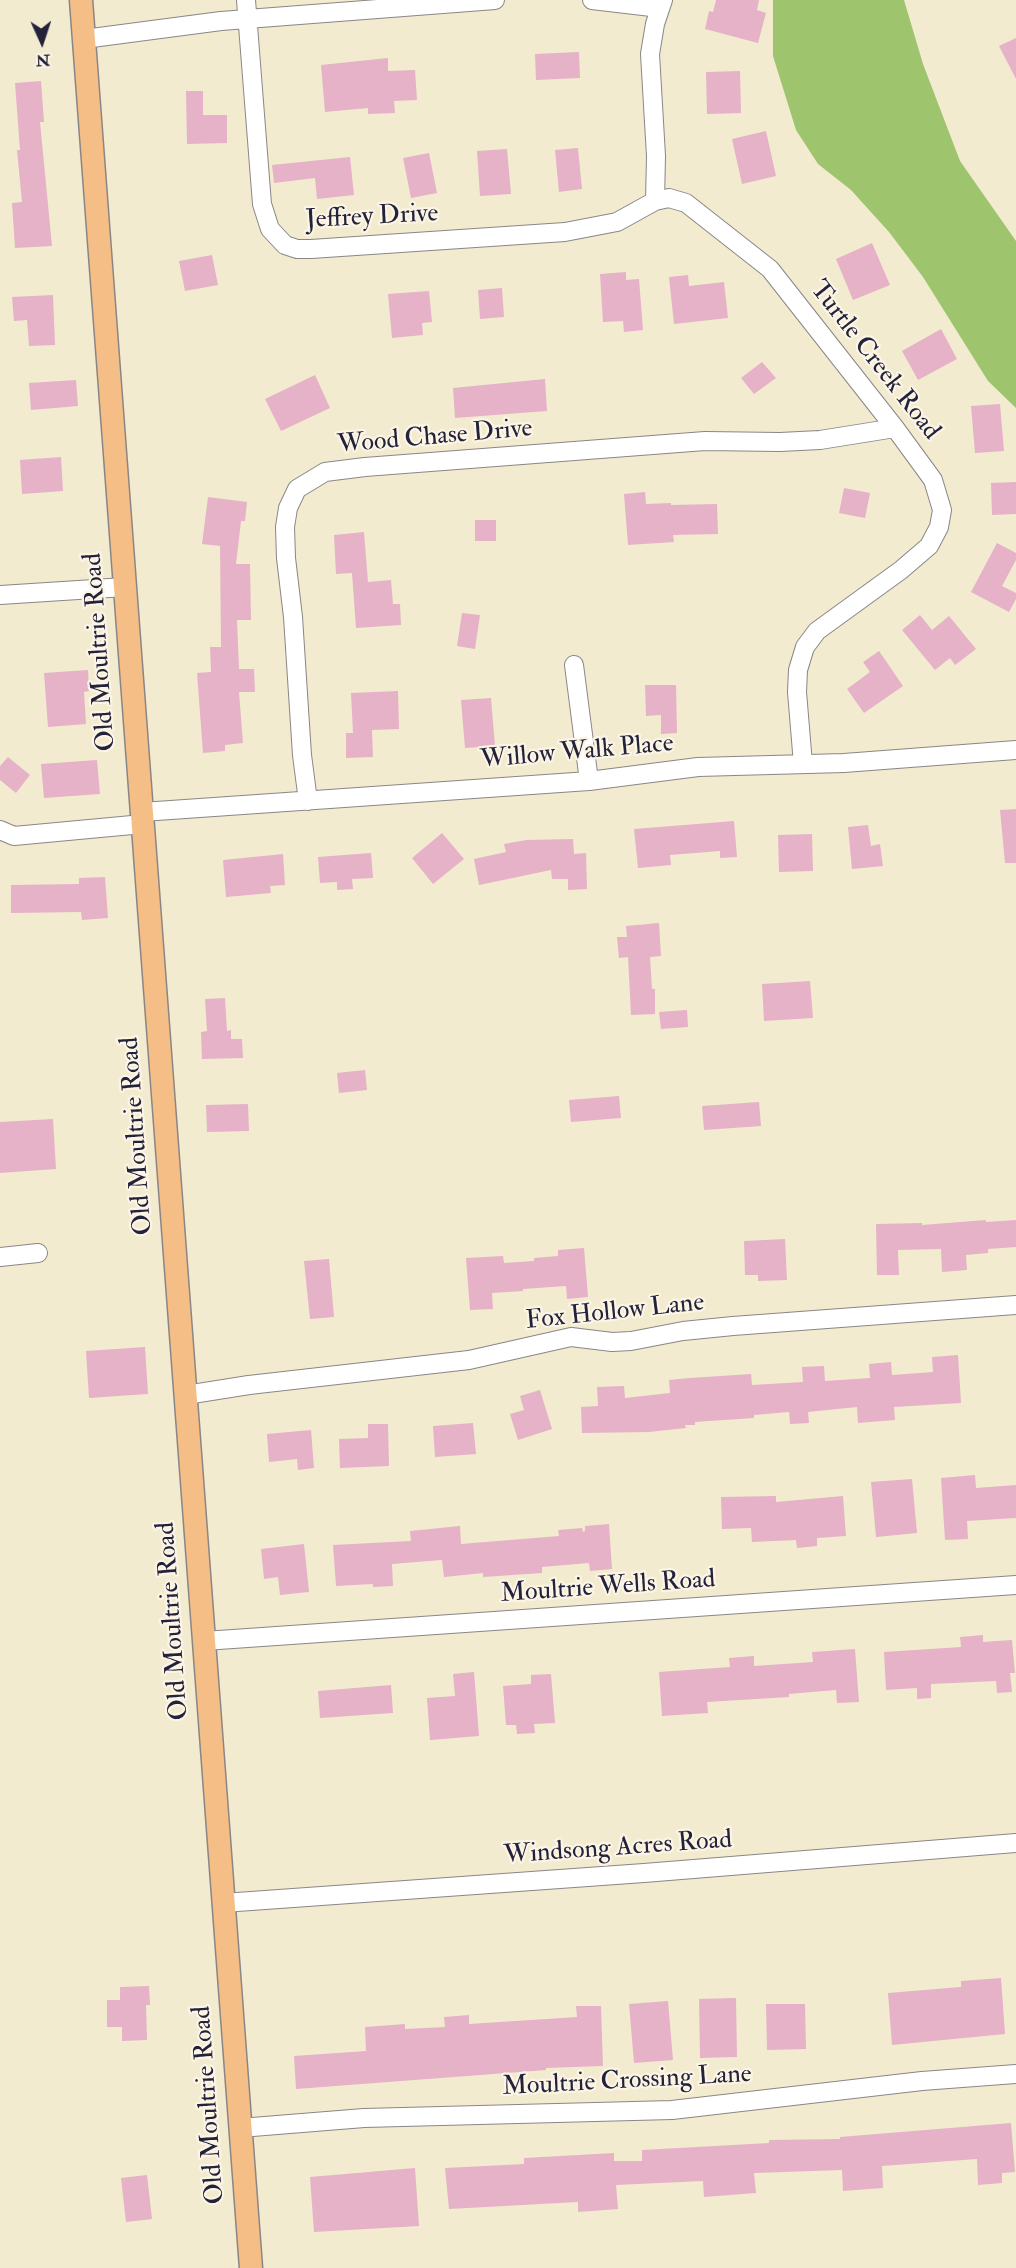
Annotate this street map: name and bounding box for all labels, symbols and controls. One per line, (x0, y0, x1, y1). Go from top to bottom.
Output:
north arrow (12, 12, 72, 72)
text: N (35, 50, 51, 70)
street label: Jeffrey Drive (305, 199, 439, 237)
street label: Turtle Creek Road (802, 275, 946, 447)
street label: Wood Chase Drive (336, 414, 534, 462)
street label: Old Moultrie Road (79, 552, 123, 752)
street label: Willow Walk Place (479, 729, 675, 777)
street label: Old Moultrie Road (116, 1036, 160, 1236)
street label: Fox Hollow Lane (524, 1288, 706, 1338)
street label: Old Moultrie Road (152, 1521, 196, 1721)
street label: Moultrie Wells Road (499, 1565, 717, 1611)
street label: Windsong Acres Road (503, 1825, 733, 1873)
street label: Old Moultrie Road (188, 2005, 232, 2205)
street label: Moultrie Crossing Lane (502, 2060, 752, 2104)

